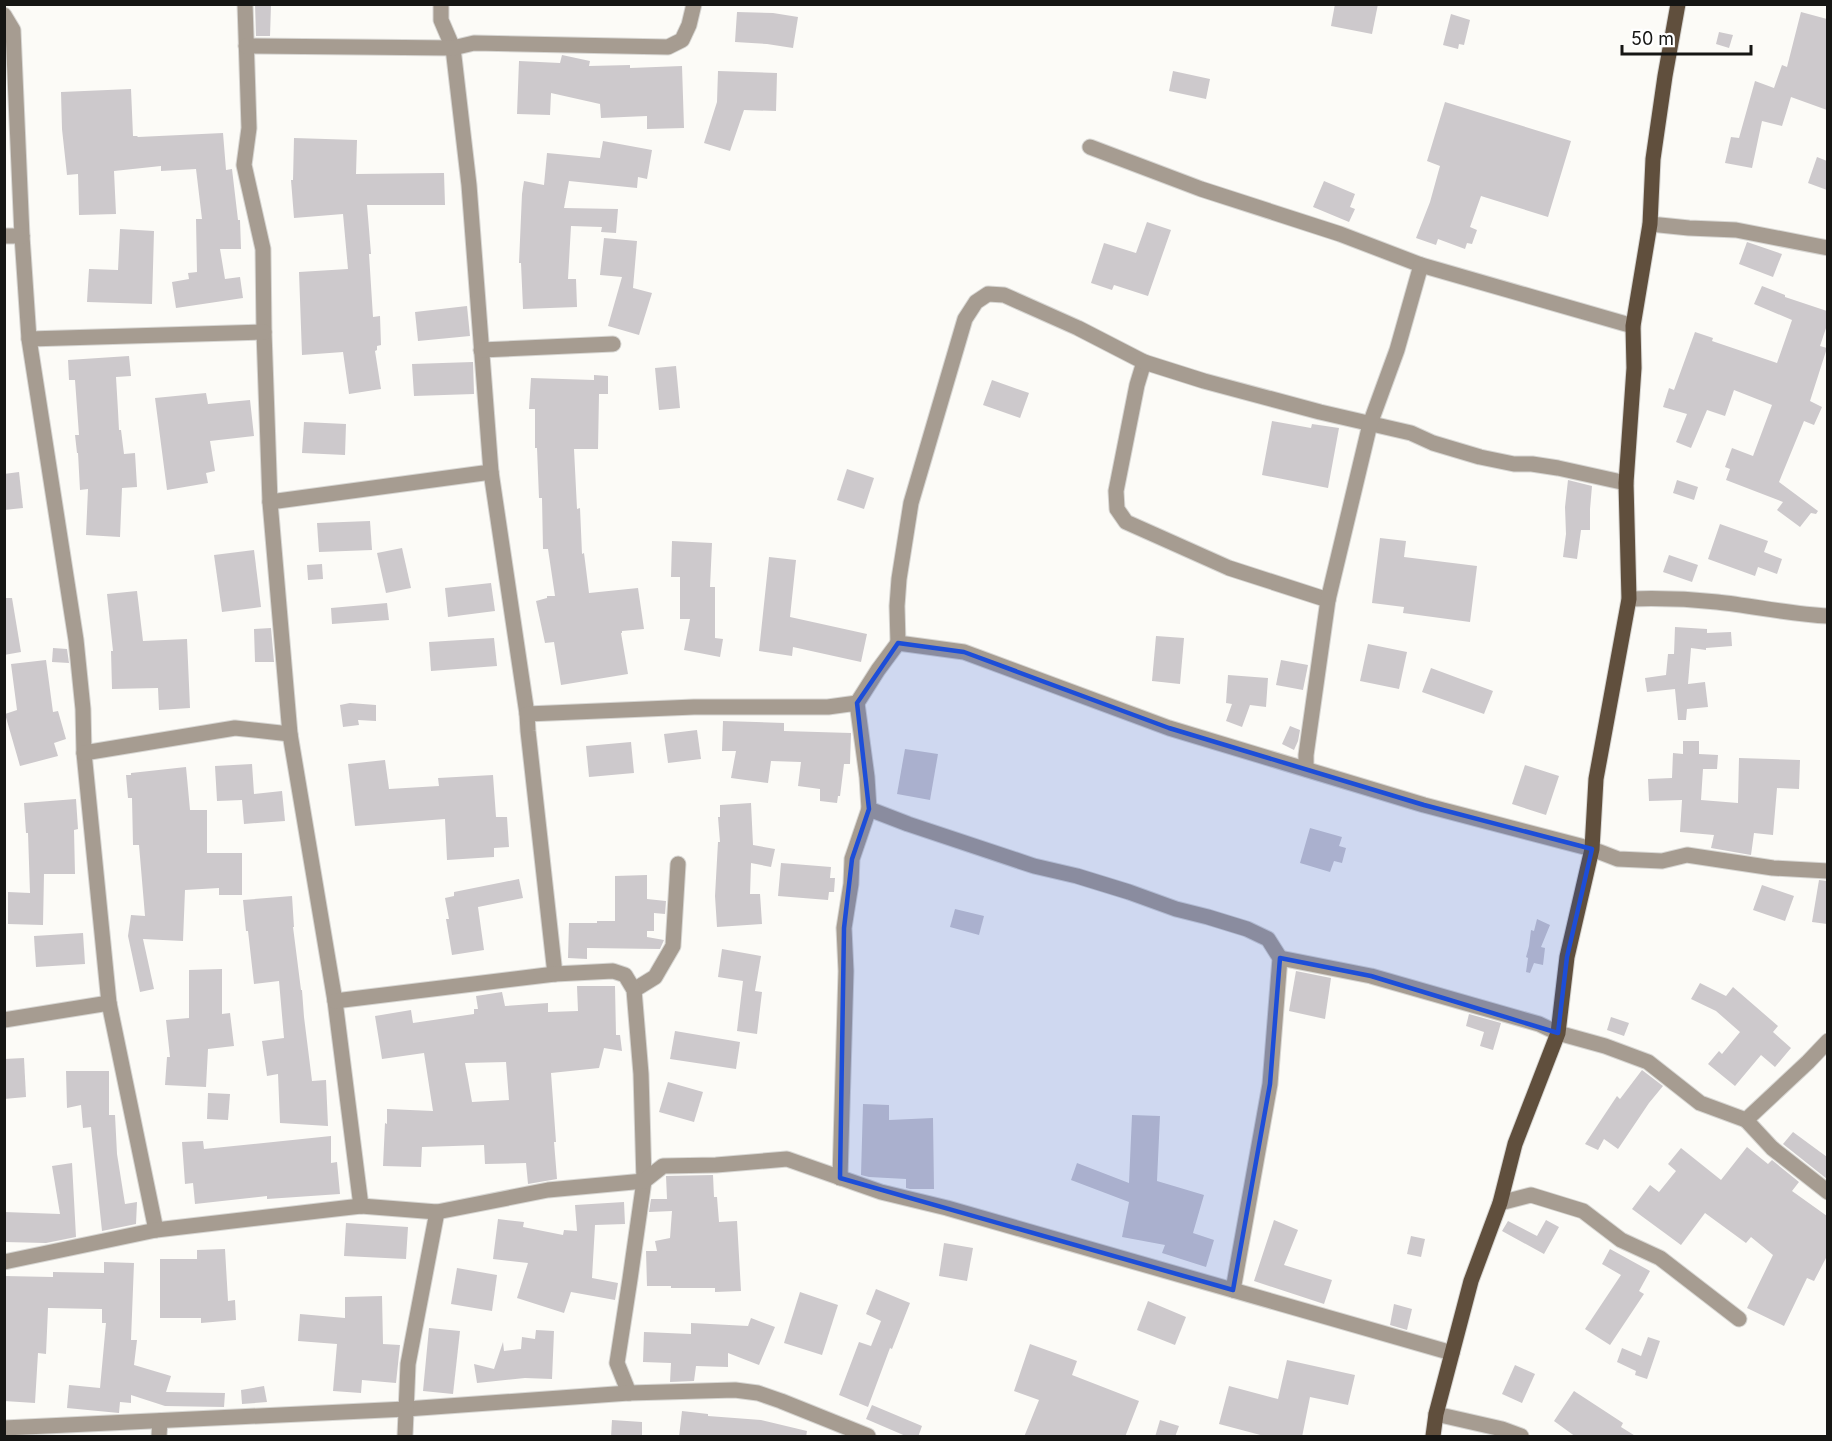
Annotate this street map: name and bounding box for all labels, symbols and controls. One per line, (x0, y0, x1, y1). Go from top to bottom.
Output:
scale bar (1622, 18, 1751, 56)
text: 50 m (1631, 28, 1674, 49)

